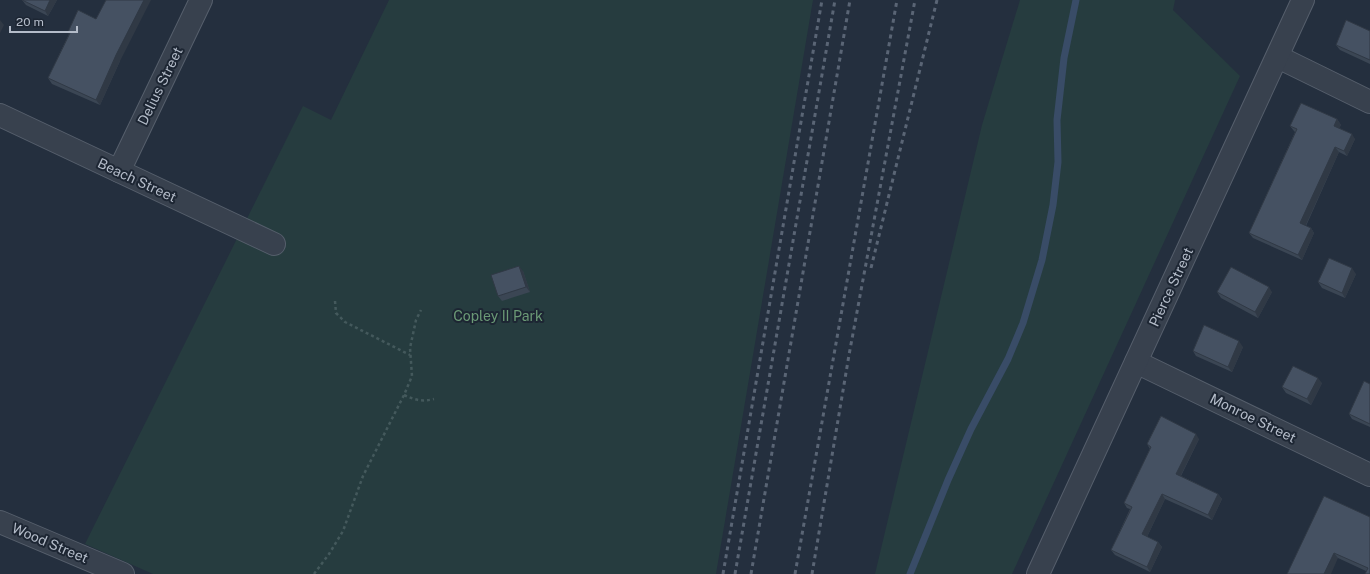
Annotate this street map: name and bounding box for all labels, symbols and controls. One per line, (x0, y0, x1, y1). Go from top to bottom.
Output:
scale bar (10, 8, 77, 34)
text: 20 m (16, 15, 44, 29)
street label: Delius Street (134, 44, 186, 128)
street label: Beach Street (95, 155, 179, 205)
street label: Pierce Street (1146, 245, 1196, 329)
park label: Copley II Park (453, 308, 543, 324)
street label: Monroe Street (1207, 390, 1299, 446)
street label: Wood Street (10, 520, 90, 566)

